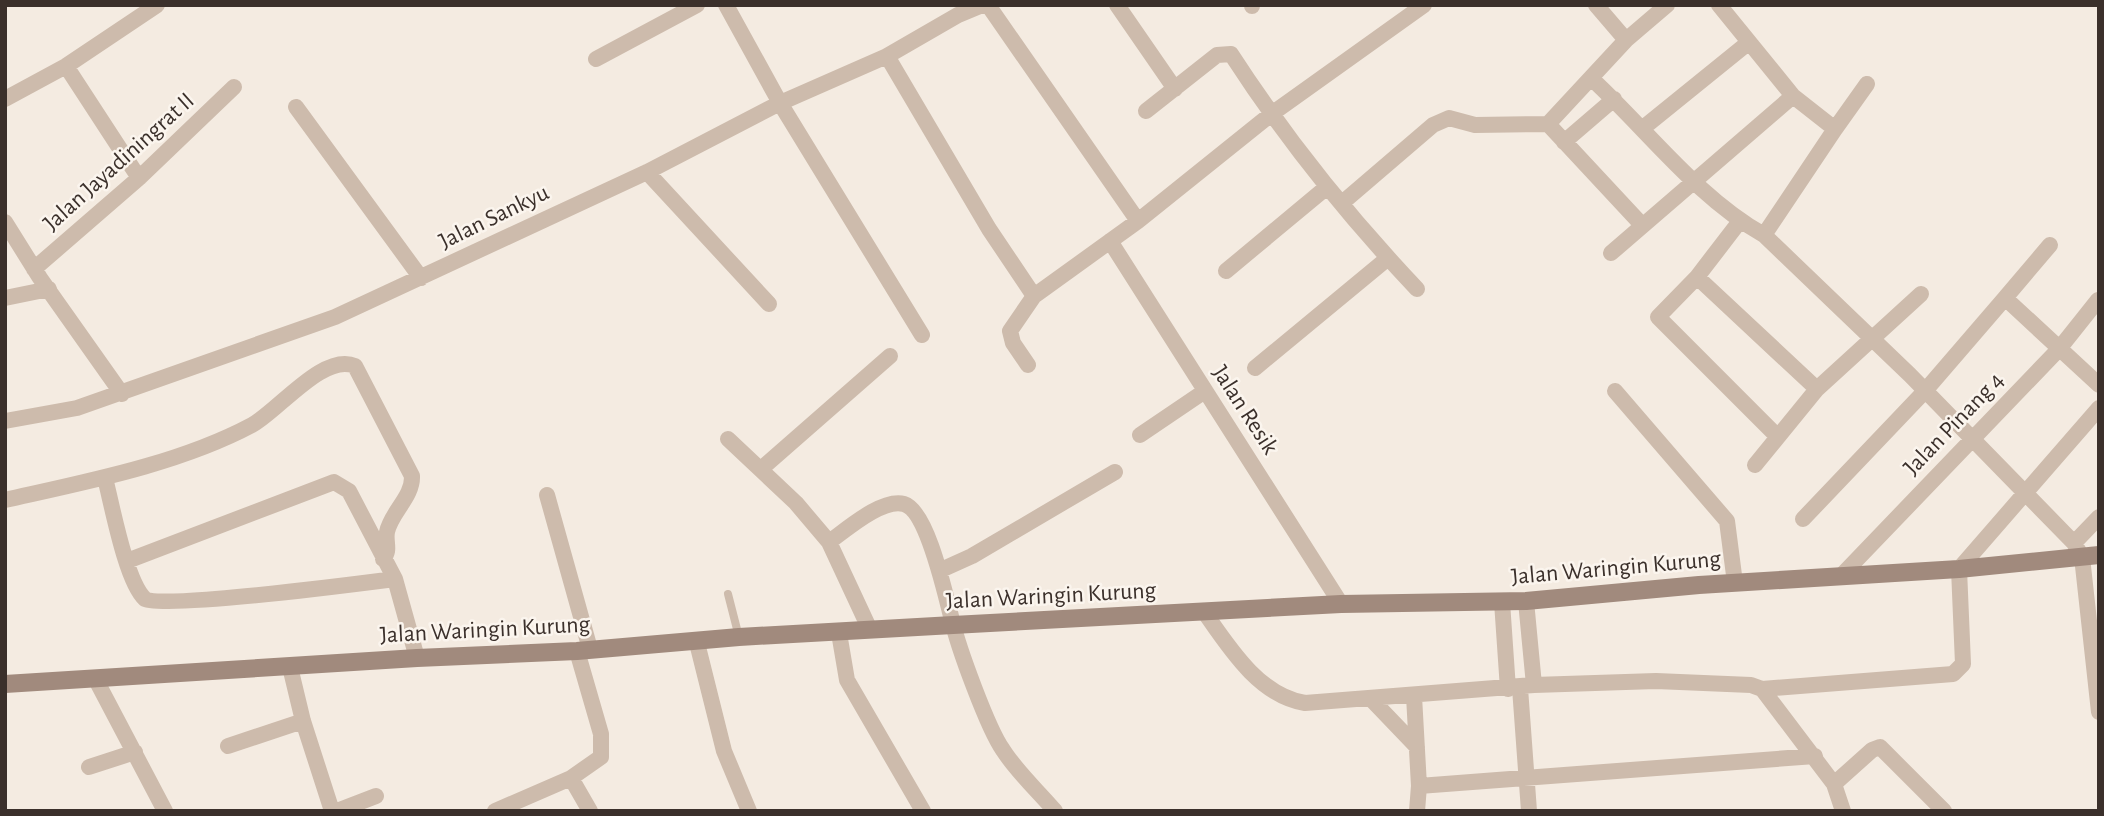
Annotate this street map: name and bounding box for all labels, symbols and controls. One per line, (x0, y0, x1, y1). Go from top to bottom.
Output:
street label: Jalan Jayadiningrat II (39, 88, 199, 236)
street label: Jalan Sankyu (435, 180, 553, 254)
street label: Jalan Resik (1208, 361, 1282, 459)
street label: Jalan Pinang 4 (1899, 368, 2009, 480)
street label: Jalan Waringin Kurung (1510, 547, 1722, 589)
street label: Jalan Waringin Kurung (945, 578, 1157, 613)
street label: Jalan Waringin Kurung (379, 612, 591, 647)

